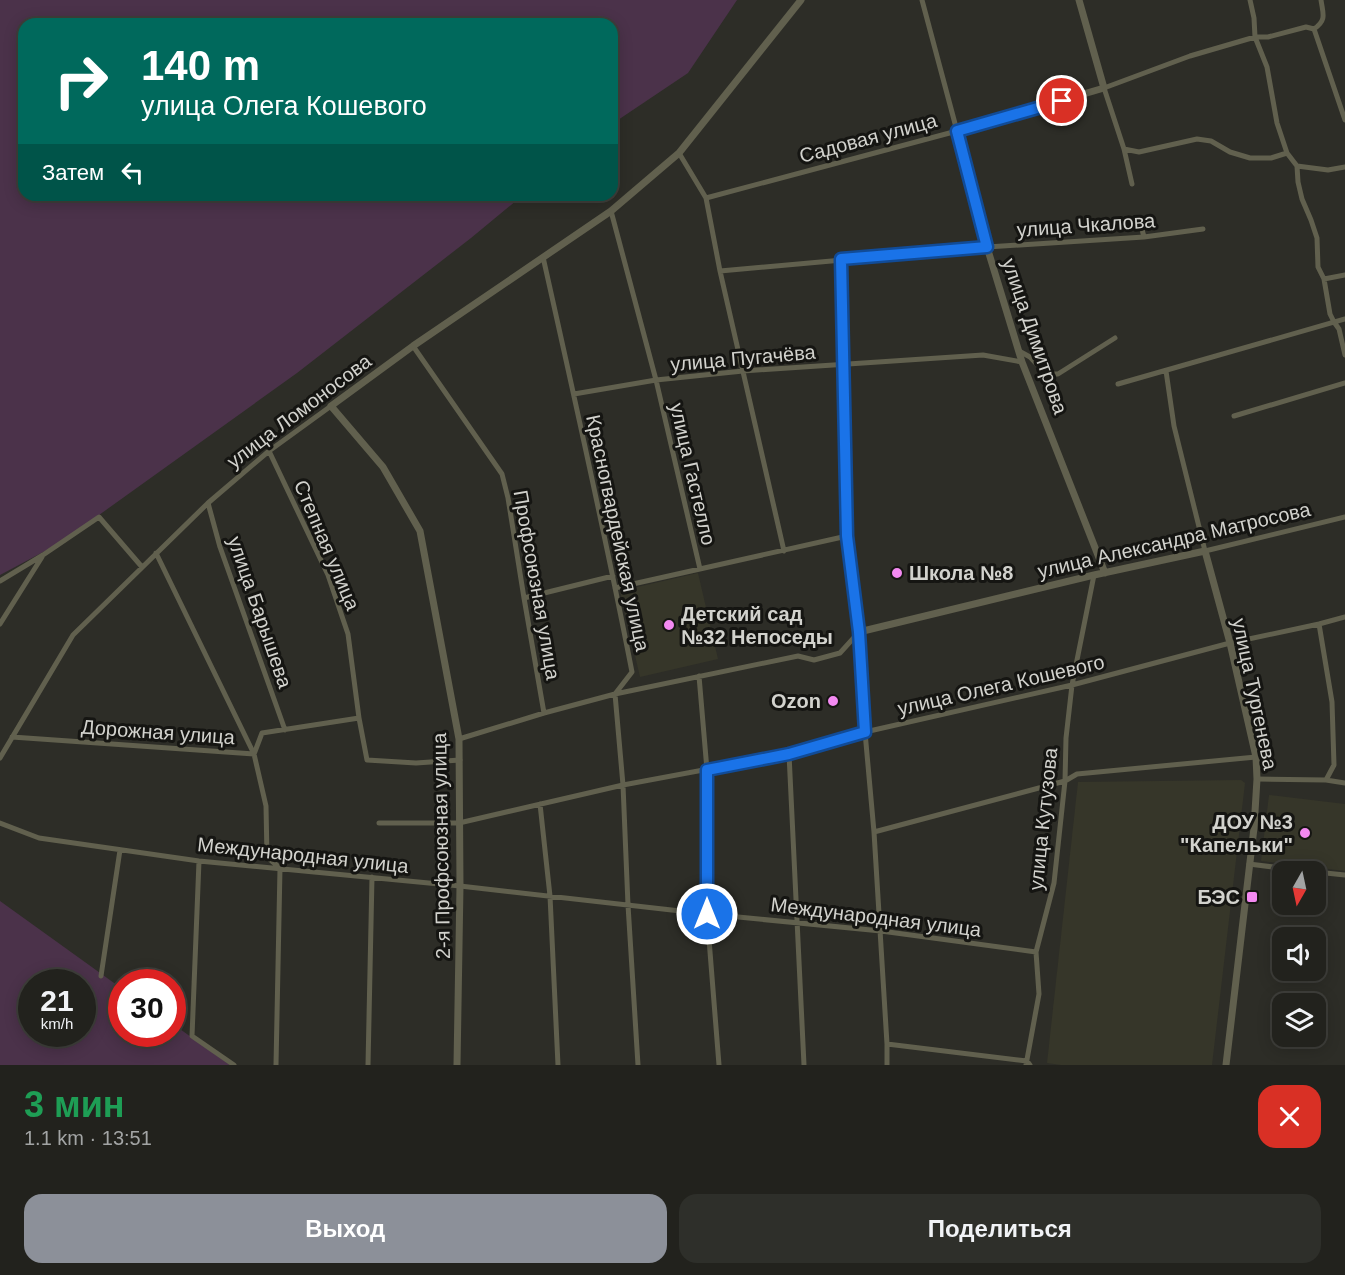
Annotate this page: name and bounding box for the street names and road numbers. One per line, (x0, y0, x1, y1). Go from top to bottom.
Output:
street label: Садовая улица (797, 109, 940, 167)
street label: улица Чкалова (1016, 209, 1157, 241)
street label: улица Димитрова (998, 255, 1072, 418)
street label: улица Пугачёва (670, 341, 817, 375)
street label: улица Ломоносова (223, 349, 376, 472)
street label: улица Гастелло (666, 401, 720, 547)
street label: Красногвардейская улица (582, 413, 654, 654)
street label: Степная улица (290, 477, 365, 614)
street label: Профсоюзная улица (509, 488, 565, 682)
street label: улица Александра Матросова (1036, 498, 1313, 582)
street label: улица Барышева (224, 533, 297, 692)
street label: улица Тургенева (1228, 616, 1282, 773)
street label: улица Олега Кошевого (895, 650, 1107, 720)
street label: Дорожная улица (81, 716, 236, 748)
street label: 2-я Профсоюзная улица (428, 732, 454, 959)
street label: улица Кутузова (1025, 746, 1062, 891)
street label: Международная улица (196, 833, 410, 877)
street label: Международная улица (769, 893, 983, 941)

